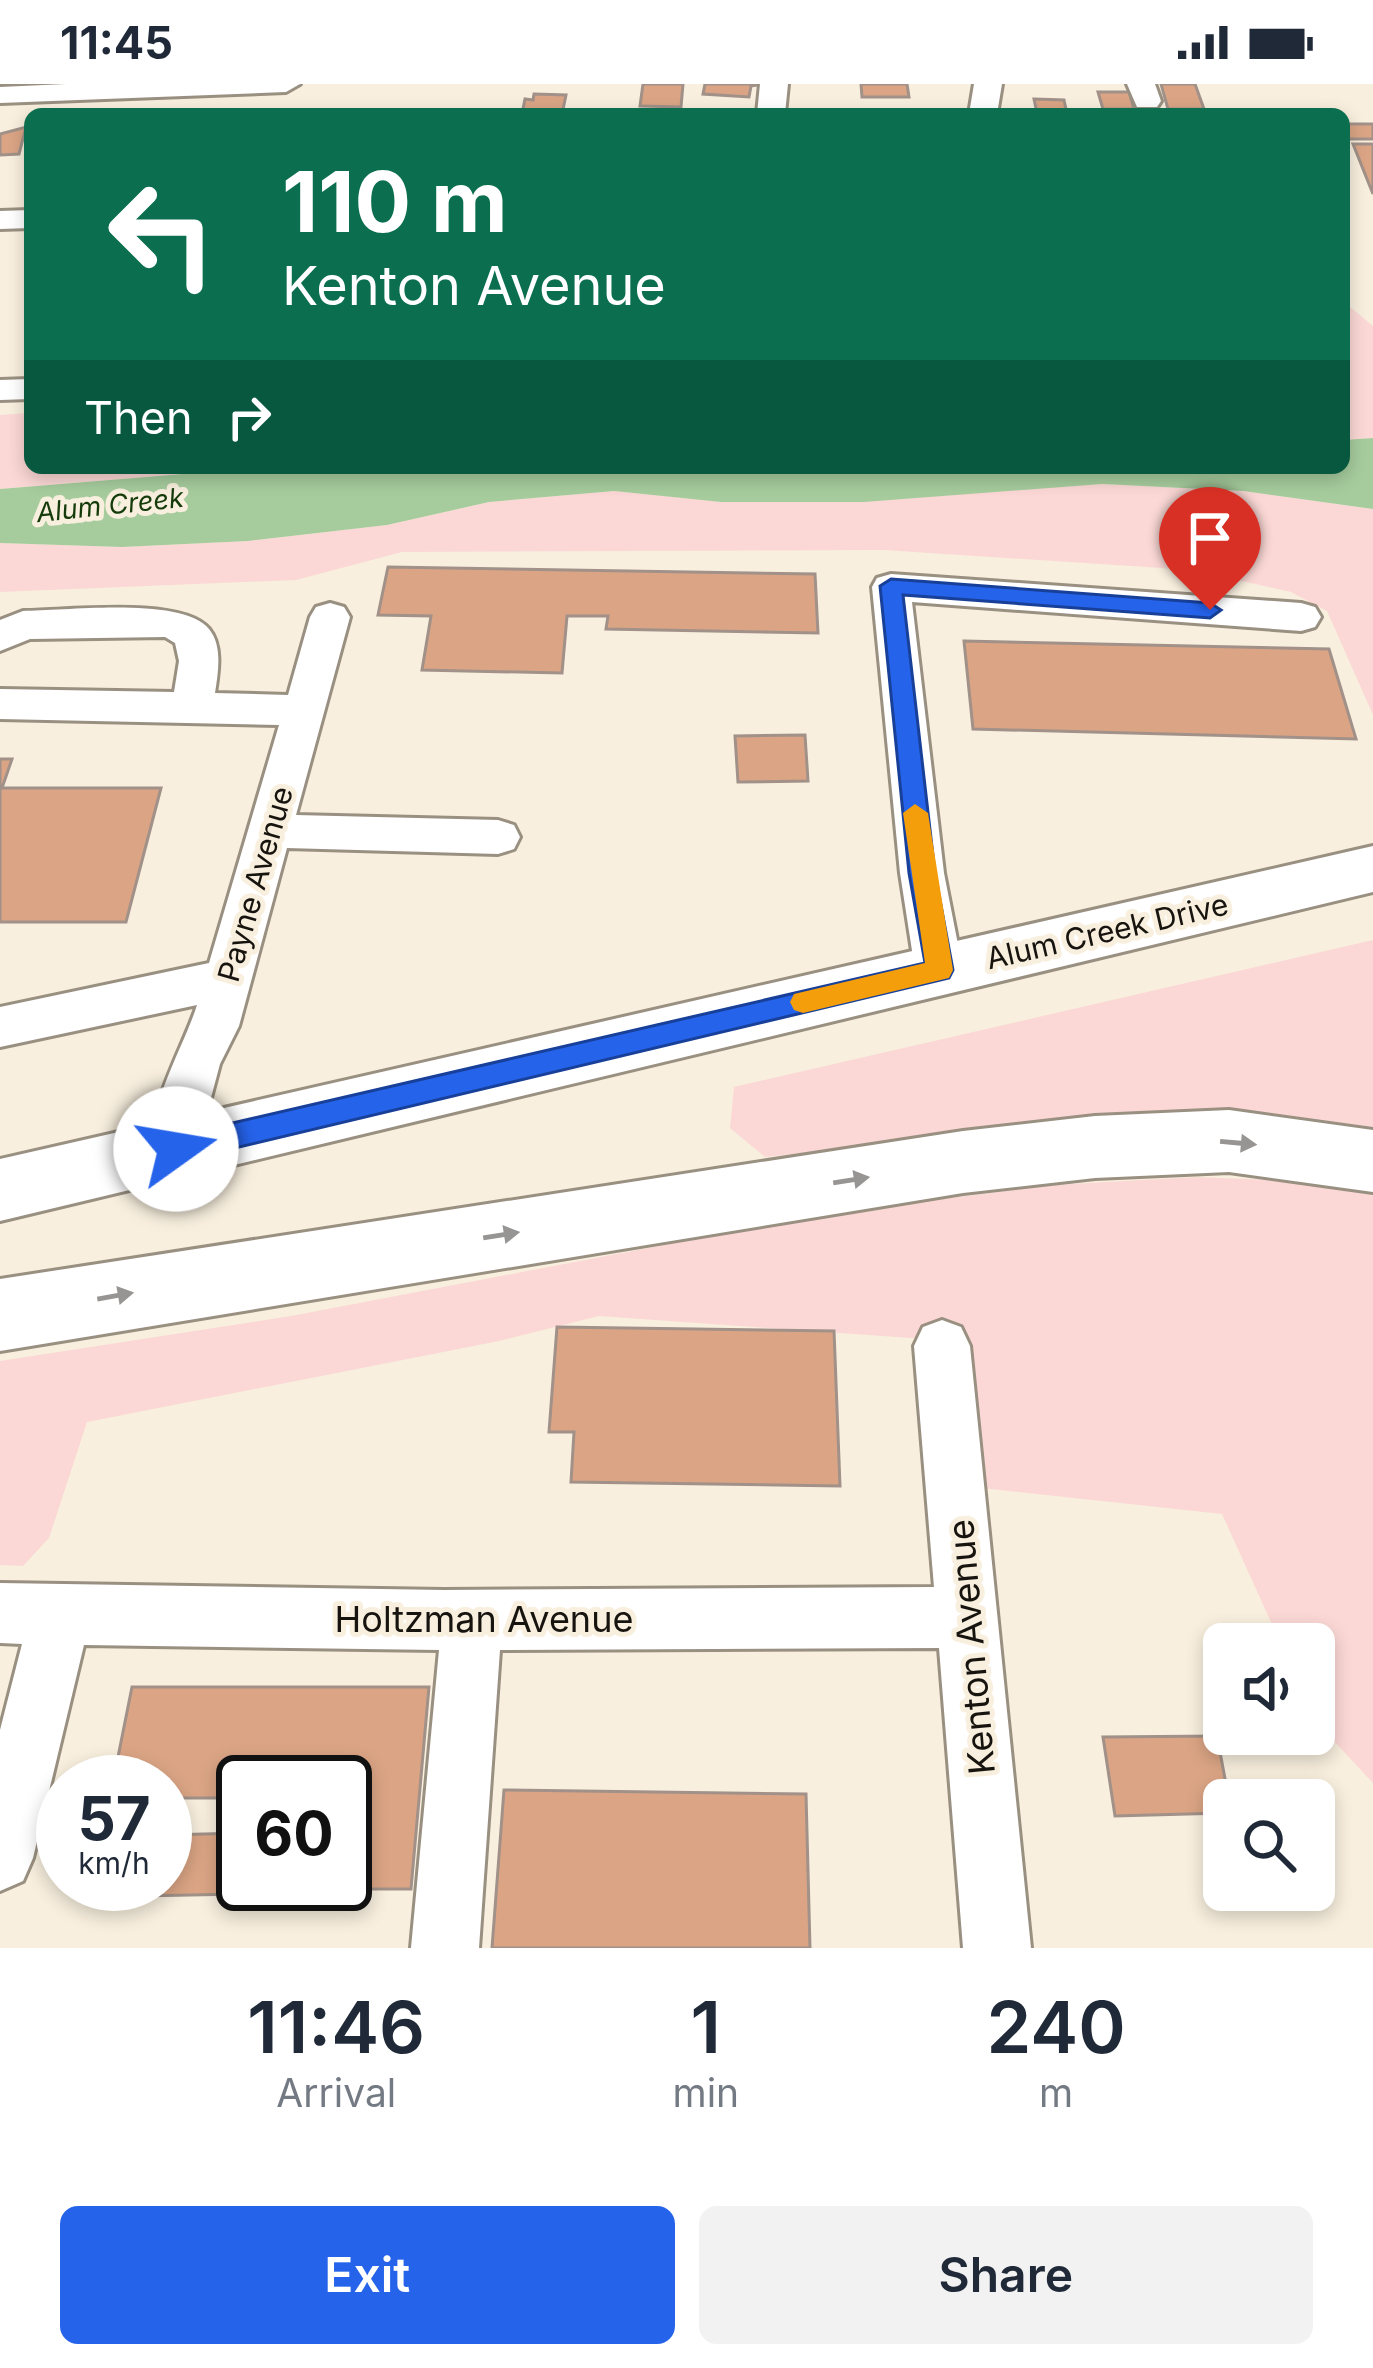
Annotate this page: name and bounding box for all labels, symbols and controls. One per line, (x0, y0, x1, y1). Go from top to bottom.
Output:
text: 11:45 (60, 15, 173, 70)
text: 110 m (282, 151, 508, 252)
icon: left (84, 156, 240, 312)
text: Kenton Avenue (282, 253, 666, 318)
icon: right (216, 384, 282, 450)
text: Then (84, 390, 192, 445)
water label: Alum Creek (34, 481, 186, 529)
pin (1159, 487, 1261, 610)
icon: arrive (1177, 505, 1243, 571)
street label: Payne Avenue (210, 782, 300, 986)
street label: Alum Creek Drive (982, 886, 1232, 976)
position arrow (113, 1086, 239, 1212)
one-way arrow (1220, 1134, 1257, 1153)
one-way arrow (833, 1171, 870, 1190)
one-way arrow (482, 1225, 520, 1244)
one-way arrow (97, 1286, 135, 1304)
street label: Kenton Avenue (938, 1518, 1004, 1776)
street label: Holtzman Avenue (335, 1597, 633, 1641)
map controls (1203, 1623, 1335, 1911)
button: sound (1203, 1623, 1335, 1755)
speed limit sign: 60 (216, 1755, 372, 1911)
button: search (1203, 1779, 1335, 1911)
text: 57 (77, 1782, 151, 1854)
text: km/h (78, 1845, 150, 1881)
text: 11:46 (247, 1983, 425, 2070)
text: 1 (691, 1983, 721, 2070)
text: 240 (986, 1983, 1126, 2070)
text: Arrival (276, 2069, 396, 2116)
text: min (672, 2069, 739, 2116)
text: m (1039, 2069, 1073, 2116)
button: Exit (60, 2206, 675, 2344)
button: Share (699, 2206, 1313, 2344)

